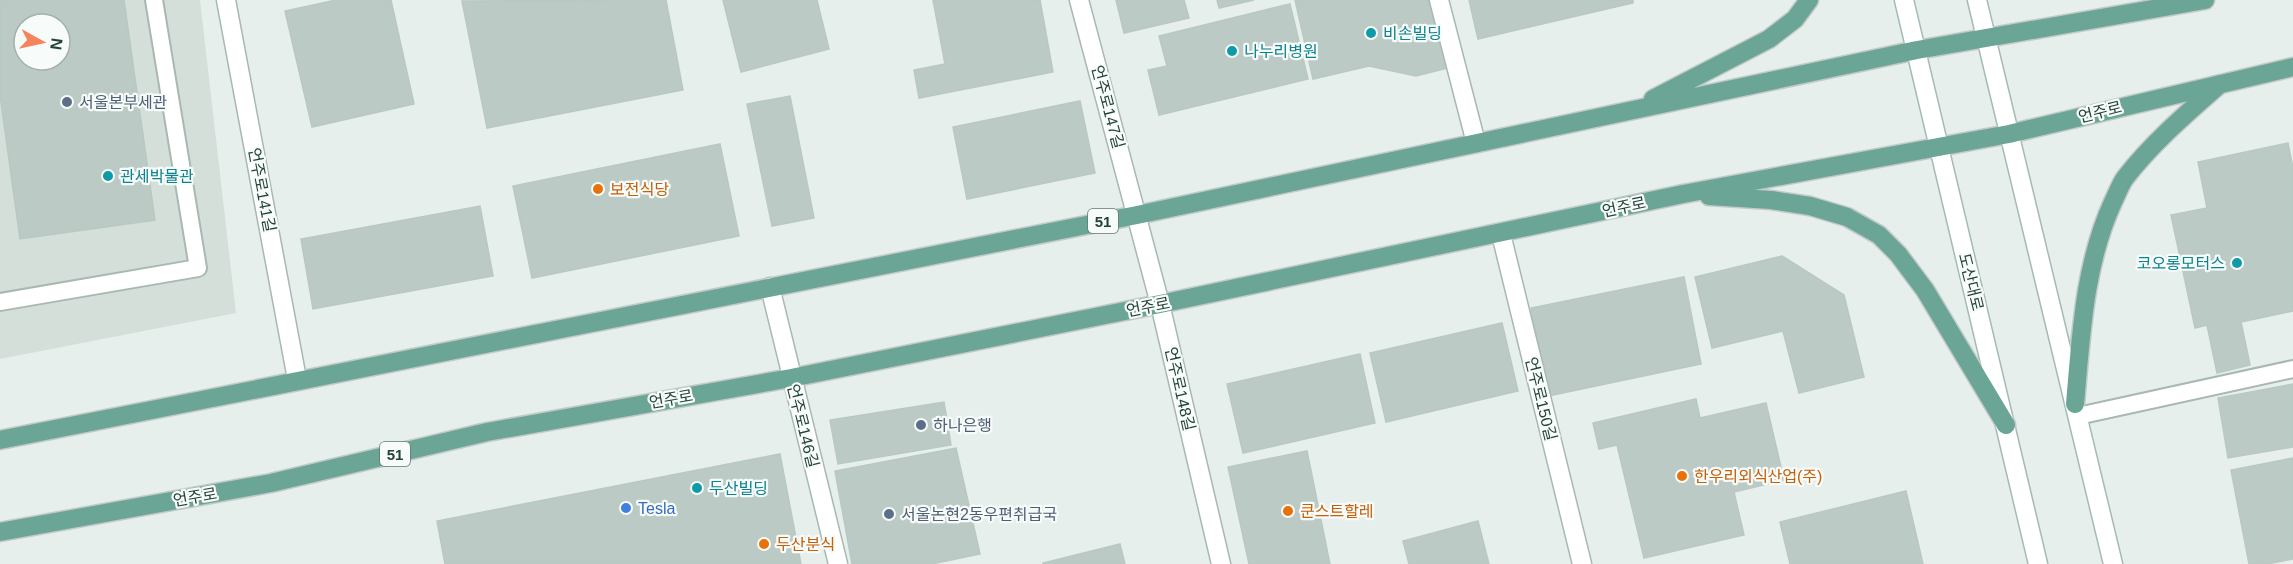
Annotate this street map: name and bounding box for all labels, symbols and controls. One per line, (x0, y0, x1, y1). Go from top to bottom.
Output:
north arrow (12, 12, 72, 72)
place label: 비손빌딩 (1383, 25, 1442, 42)
marker: 비손빌딩 (1364, 26, 1378, 40)
text: N (47, 37, 66, 51)
place label: 나누리병원 (1244, 43, 1318, 60)
marker: 나누리병원 (1225, 44, 1239, 58)
street label: 언주로147길 (1089, 63, 1127, 151)
place label: 서울본부세관 (79, 94, 168, 111)
marker: 서울본부세관 (60, 95, 74, 109)
street label: 언주로 (2077, 98, 2124, 126)
street label: 언주로141길 (245, 146, 279, 234)
place label: 관세박물관 (120, 168, 194, 185)
marker: 관세박물관 (101, 169, 115, 183)
place label: 보전식당 (610, 181, 669, 198)
marker: 보전식당 (591, 182, 605, 196)
street label: 언주로 (1601, 194, 1648, 220)
road number: 51 (1088, 209, 1118, 233)
street label: 도산대로 (1956, 251, 1986, 313)
place label: 코오롱모터스 (2137, 255, 2225, 272)
marker: 코오롱모터스 (2230, 256, 2244, 270)
street label: 언주로 (1125, 294, 1172, 320)
street label: 언주로148길 (1162, 345, 1198, 433)
street label: 언주로150길 (1522, 355, 1560, 443)
street label: 언주로146길 (784, 382, 822, 470)
street label: 언주로 (648, 387, 694, 411)
place label: 하나은행 (933, 417, 992, 434)
marker: 하나은행 (914, 418, 928, 432)
road number: 51 (380, 442, 410, 466)
place label: 한우리외식산업(주) (1694, 468, 1822, 485)
marker: 한우리외식산업(주) (1675, 469, 1689, 483)
place label: 두산빌딩 (709, 480, 768, 497)
marker: 두산빌딩 (690, 481, 704, 495)
street label: 언주로 (172, 485, 218, 509)
place label: Tesla (638, 500, 675, 517)
marker: Tesla (619, 501, 633, 515)
place label: 쿤스트할레 (1300, 503, 1374, 520)
marker: 쿤스트할레 (1281, 504, 1295, 518)
place label: 서울논현2동우편취급국 (901, 506, 1057, 523)
marker: 서울논현2동우편취급국 (882, 507, 896, 521)
place label: 두산분식 (776, 536, 835, 553)
marker: 두산분식 (757, 537, 771, 551)

